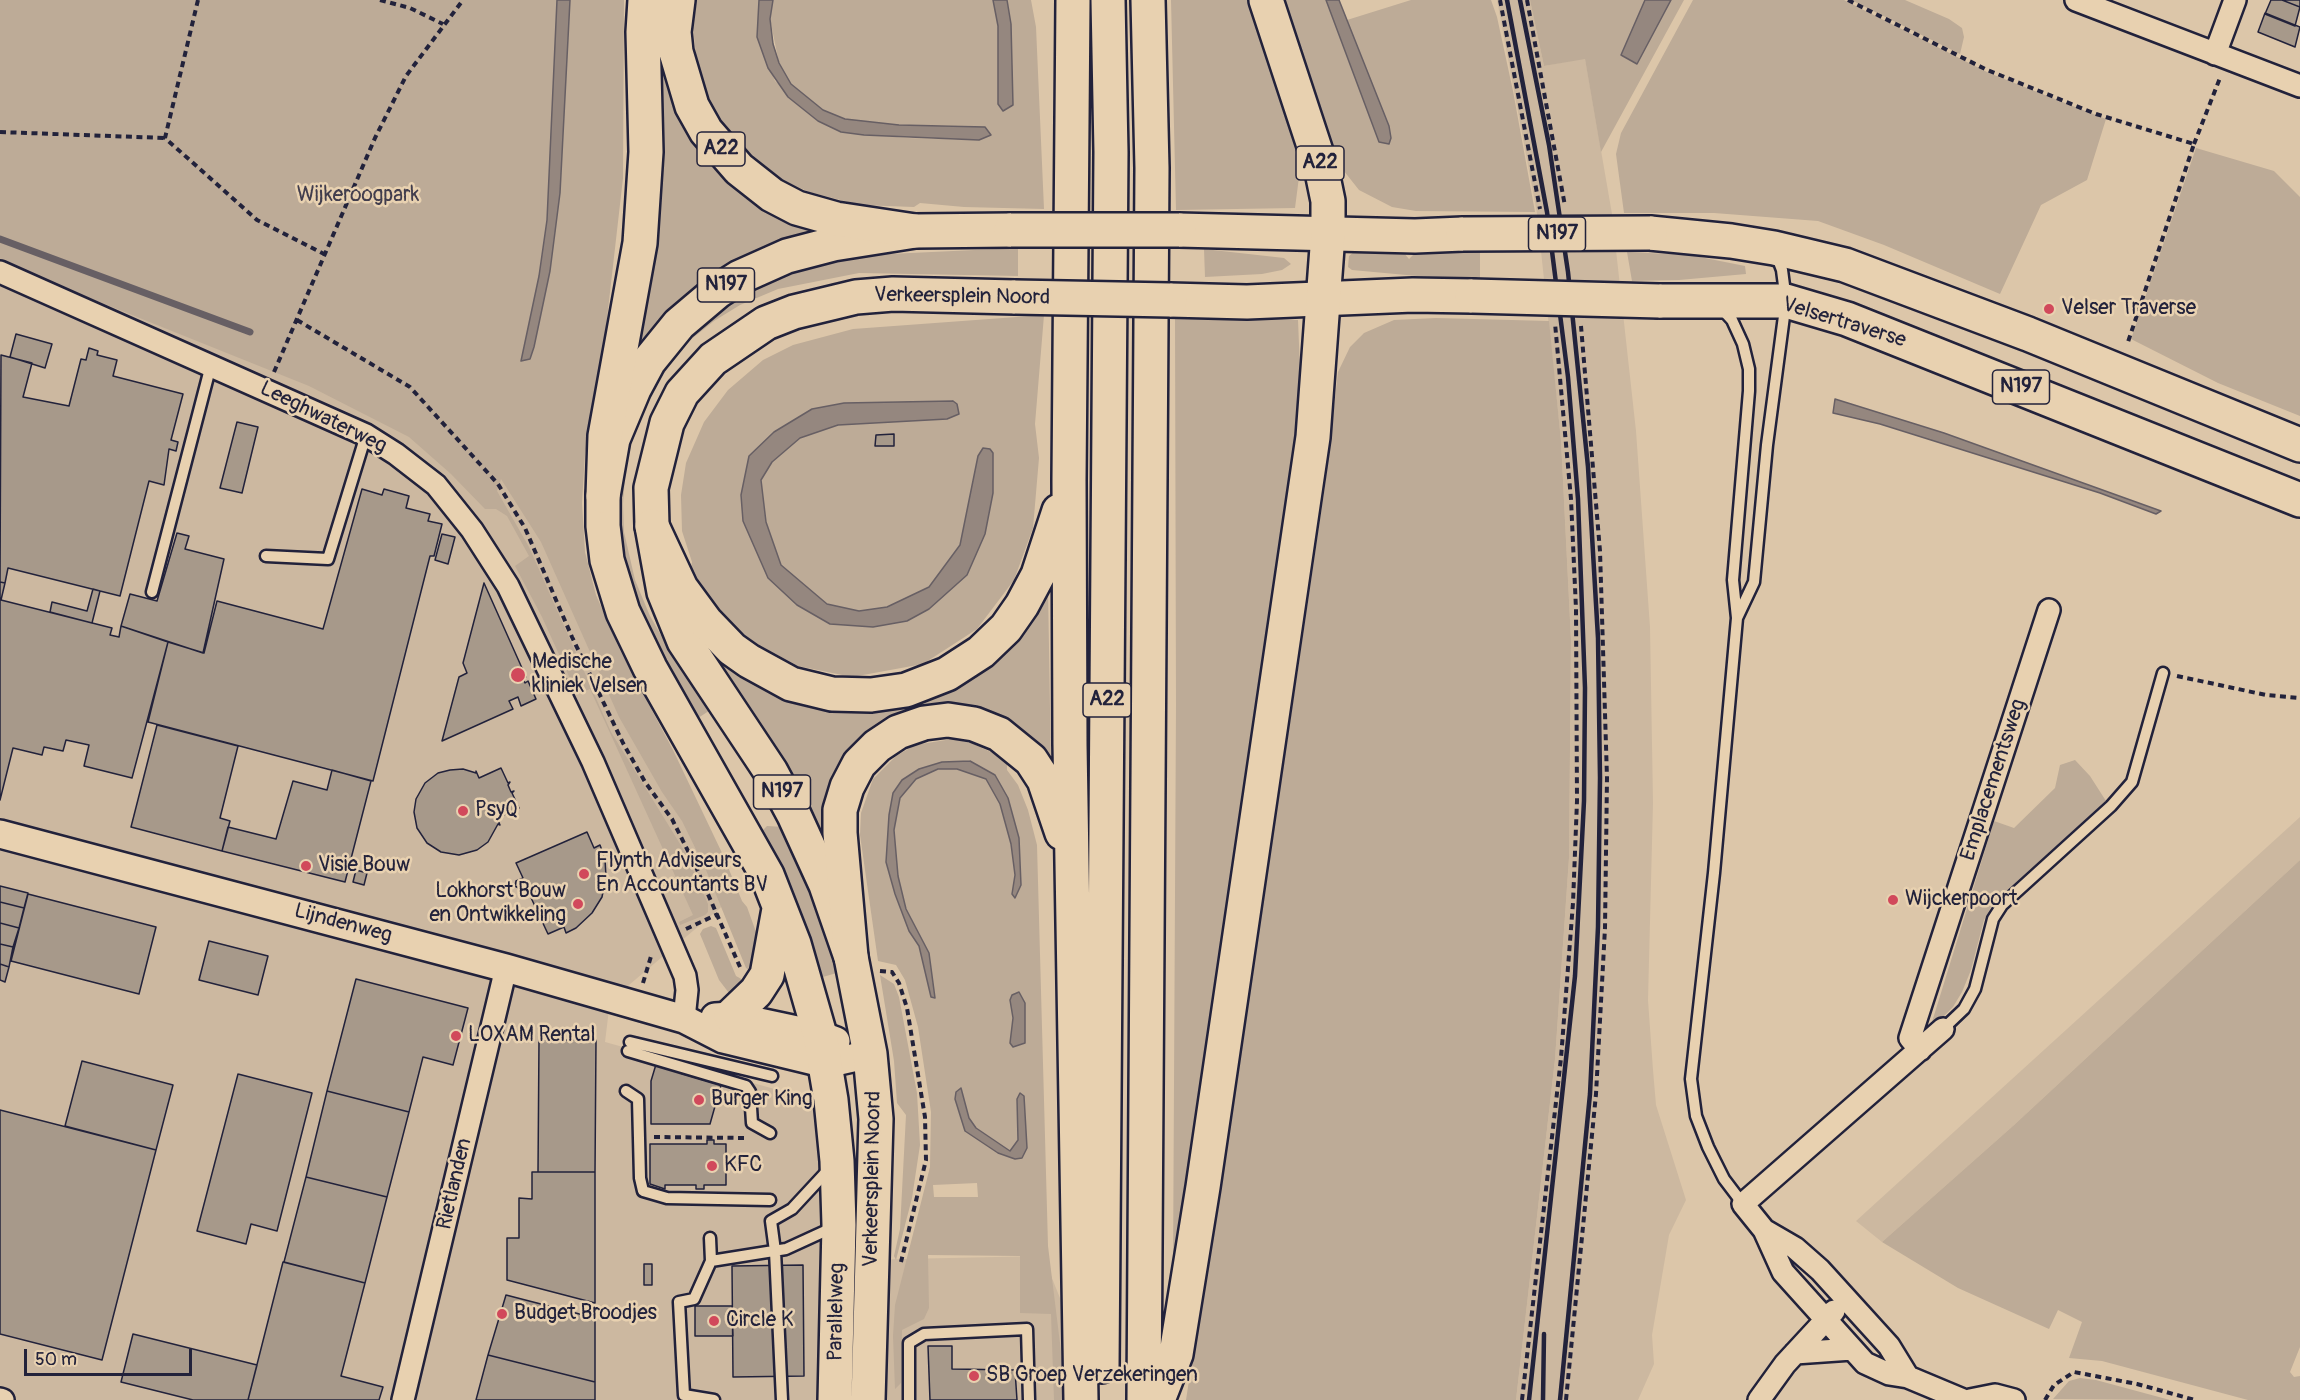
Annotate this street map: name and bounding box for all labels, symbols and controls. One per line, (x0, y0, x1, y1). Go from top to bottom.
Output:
road number: A22 (697, 132, 745, 166)
road number: A22 (1296, 146, 1344, 180)
park label: Wijkeroogpark (297, 183, 419, 209)
road number: N197 (1528, 217, 1586, 251)
road number: N197 (698, 268, 754, 302)
street label: Verkeersplein Noord (874, 283, 1050, 311)
street label: Velsertraverse (1779, 292, 1909, 354)
place label: Velser Traverse (2061, 296, 2196, 322)
marker: Velser Traverse (2042, 302, 2056, 316)
road number: N197 (1992, 370, 2050, 404)
street label: Leeghwaterweg (256, 376, 390, 460)
place label: Medische kliniek Velsen (532, 650, 648, 700)
marker: Medische kliniek Velsen (509, 666, 527, 684)
road number: A22 (1083, 683, 1131, 717)
street label: Emplacementsweg (1956, 696, 2032, 864)
road number: N197 (754, 775, 810, 809)
place label: PsyQ (475, 798, 518, 824)
marker: PsyQ (456, 804, 470, 818)
place label: Flynth Adviseurs En Accountants BV (596, 849, 768, 899)
place label: Visie Bouw (318, 853, 410, 879)
marker: Visie Bouw (299, 859, 313, 873)
marker: Flynth Adviseurs En Accountants BV (577, 867, 591, 881)
place label: Lokhorst Bouw en Ontwikkeling (429, 879, 566, 929)
place label: Wijckerpoort (1905, 887, 2018, 913)
marker: Wijckerpoort (1886, 893, 1900, 907)
marker: Lokhorst Bouw en Ontwikkeling (571, 897, 585, 911)
street label: Lijndenweg (291, 899, 395, 949)
place label: LOXAM Rental (468, 1023, 595, 1049)
marker: LOXAM Rental (449, 1029, 463, 1043)
place label: Burger King (711, 1087, 813, 1113)
street label: Verkeersplein Noord (859, 1091, 887, 1267)
marker: Burger King (692, 1093, 706, 1107)
street label: Rietlanden (432, 1136, 478, 1232)
place label: KFC (724, 1153, 762, 1179)
marker: KFC (705, 1159, 719, 1173)
street label: Parallelweg (824, 1263, 850, 1361)
place label: Budget Broodjes (514, 1301, 657, 1327)
marker: Budget Broodjes (495, 1307, 509, 1321)
place label: Circle K (726, 1308, 793, 1334)
marker: Circle K (707, 1314, 721, 1328)
scale bar (27, 1337, 195, 1375)
text: 50 m (35, 1348, 77, 1371)
place label: SB Groep Verzekeringen (986, 1363, 1198, 1389)
marker: SB Groep Verzekeringen (967, 1369, 981, 1383)

